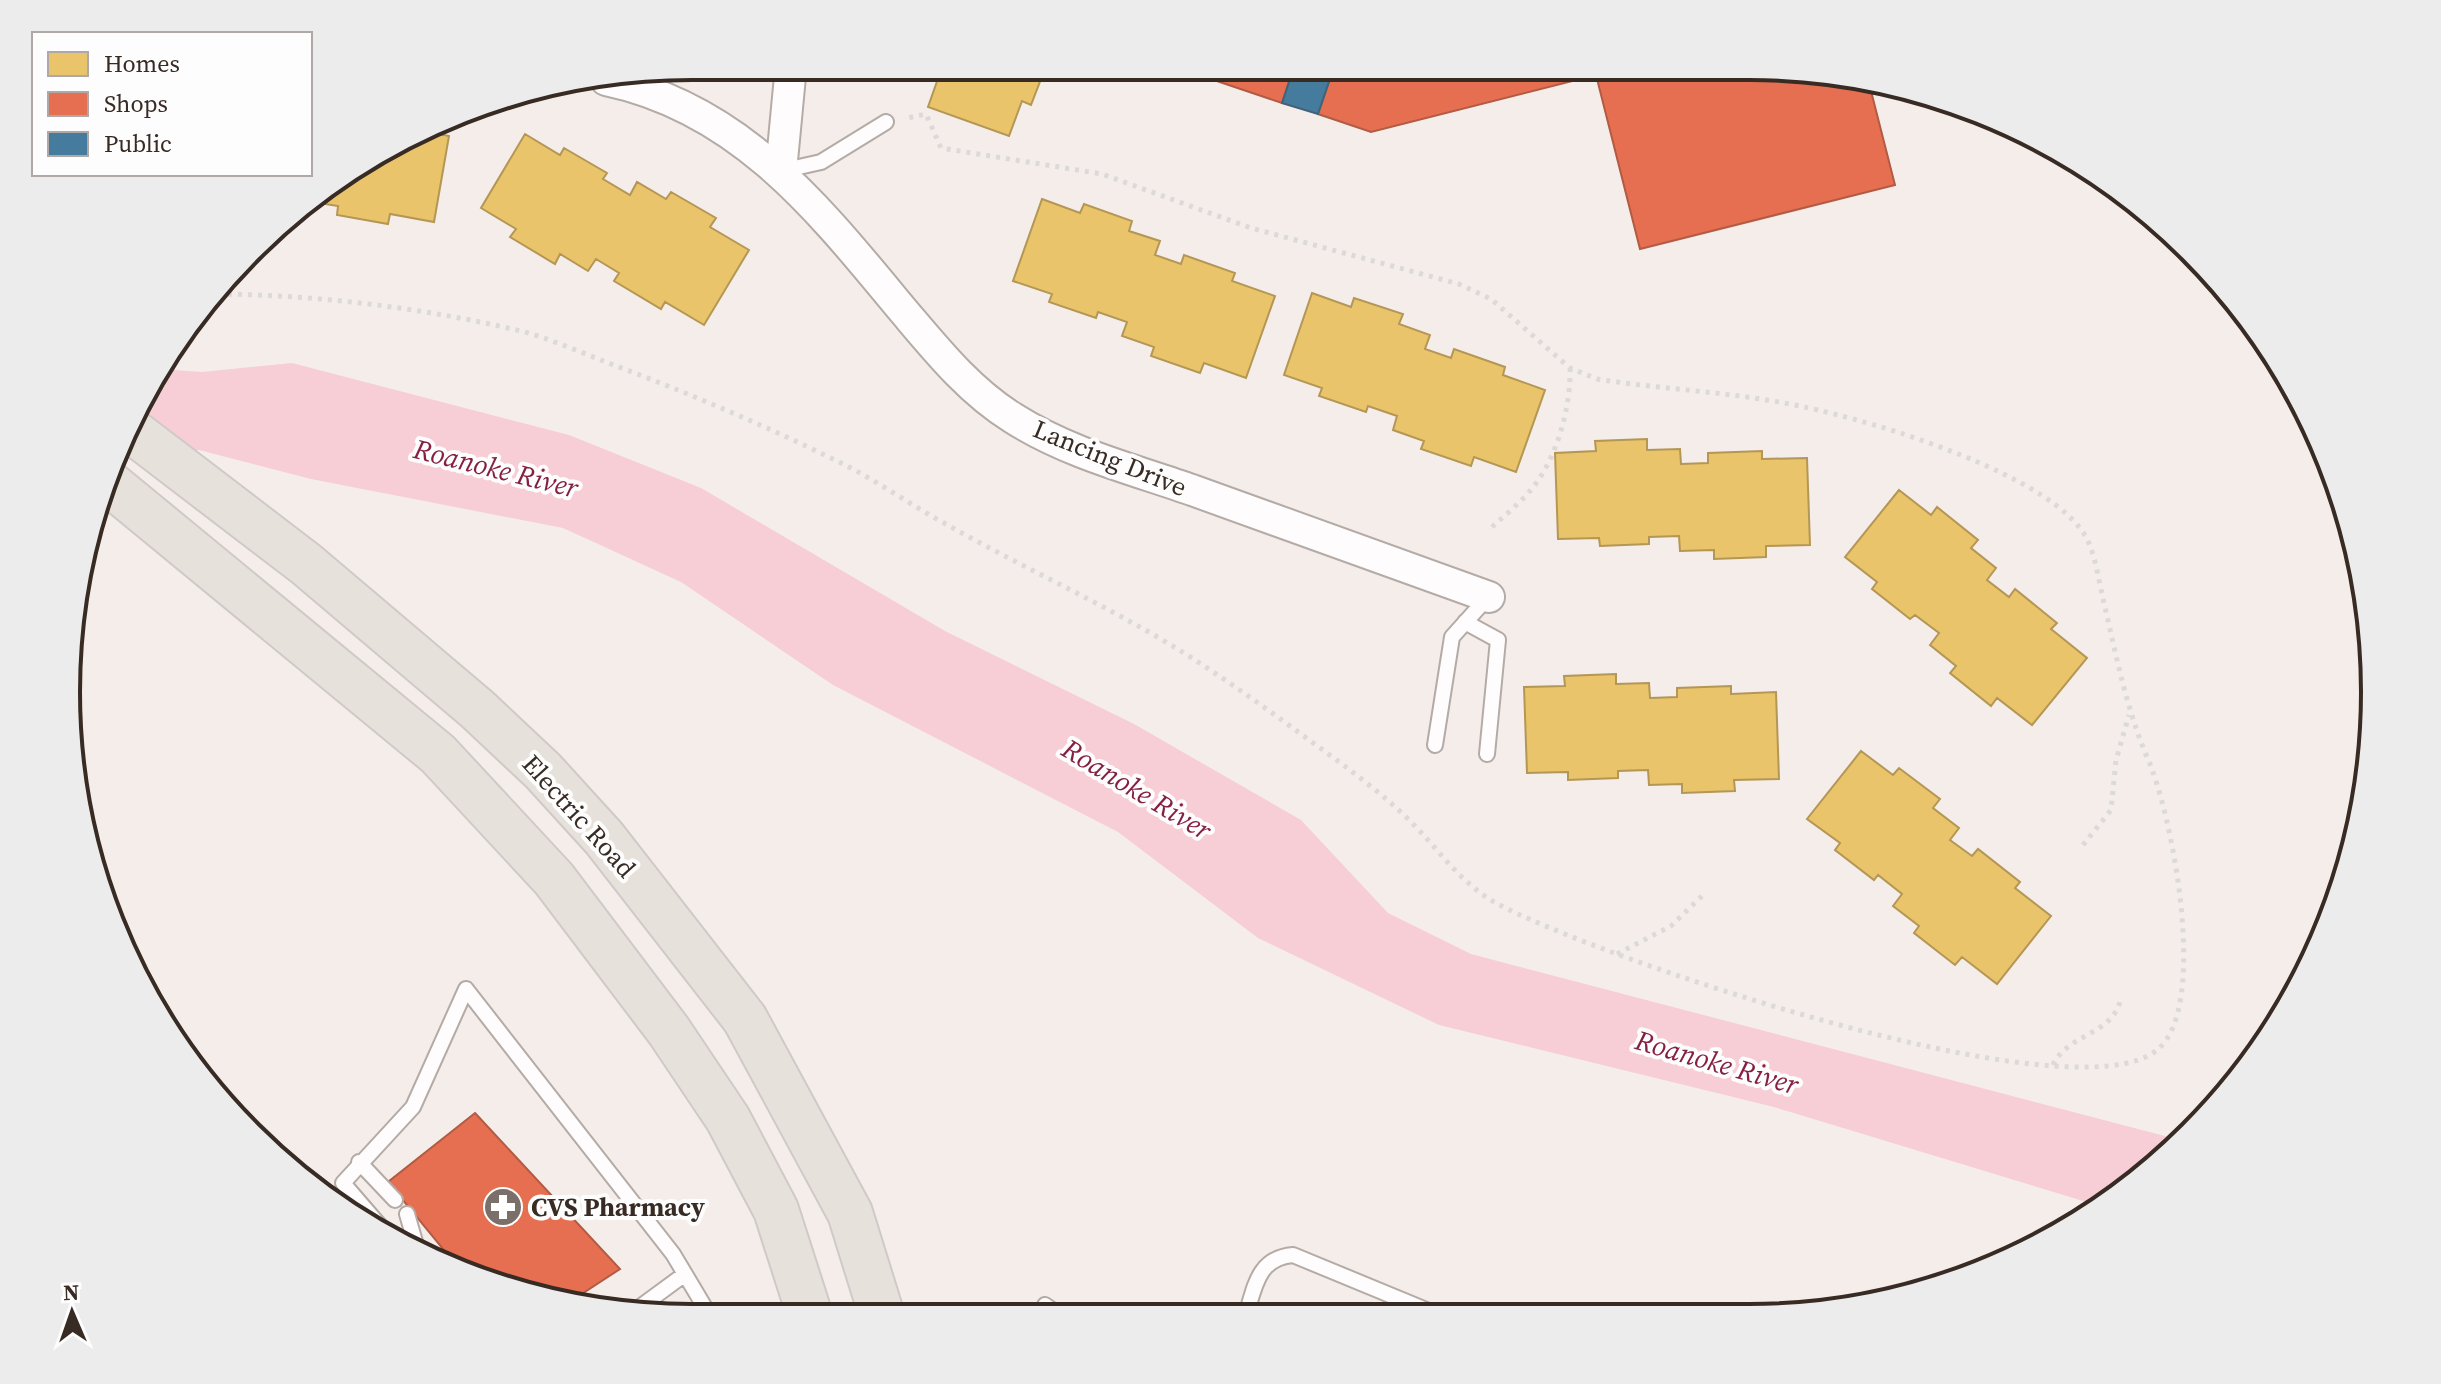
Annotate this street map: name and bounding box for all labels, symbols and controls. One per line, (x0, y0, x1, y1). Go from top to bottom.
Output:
legend (32, 32, 312, 176)
text: Homes (104, 47, 180, 80)
text: Shops (104, 87, 168, 120)
text: Public (104, 127, 172, 160)
street label: Lancing Drive (1028, 411, 1192, 505)
water label: Roanoke River (409, 429, 583, 507)
water label: Roanoke River (1054, 729, 1219, 849)
street label: Electric Road (514, 747, 644, 886)
water label: Roanoke River (1630, 1020, 1804, 1104)
pharmacy icon: CVS Pharmacy (482, 1186, 524, 1228)
place label: CVS Pharmacy (531, 1189, 705, 1225)
north arrow (32, 1272, 112, 1352)
text: N (63, 1277, 80, 1307)

